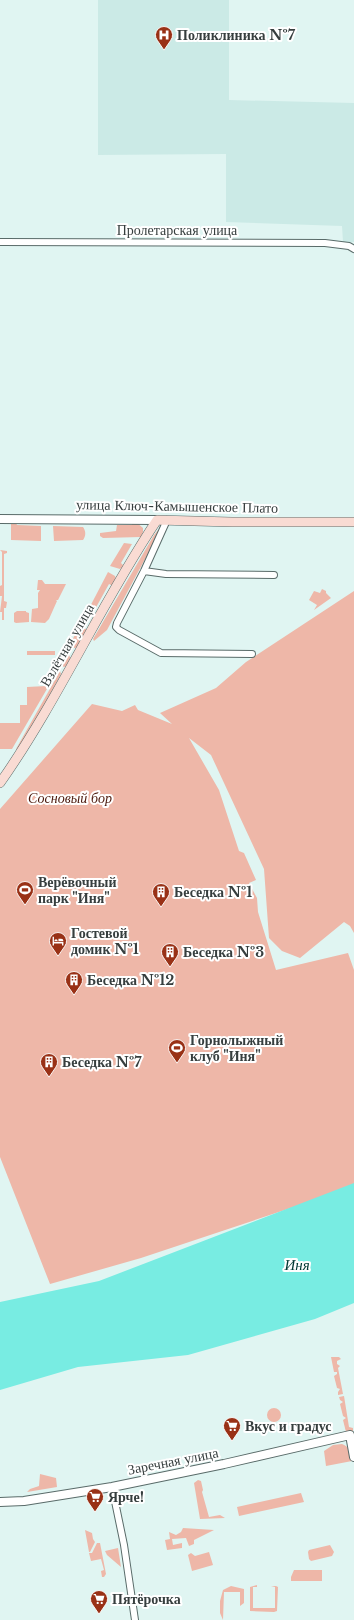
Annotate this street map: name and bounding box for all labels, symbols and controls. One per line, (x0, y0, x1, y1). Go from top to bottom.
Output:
hospital icon: Поликлиника №7 (154, 25, 174, 50)
place label: Поликлиника №7 (177, 26, 296, 44)
street label: Пролетарская улица (117, 221, 238, 239)
street label: улица Ключ-Камышенское Плато (76, 495, 278, 517)
street label: Взлётная улица (36, 600, 98, 690)
park label: Сосновый бор (28, 789, 112, 807)
place label: Верёвочный парк "Иня" (38, 873, 117, 907)
sports icon: Верёвочный парк "Иня" (15, 880, 35, 905)
building icon: Беседка №1 (151, 882, 171, 907)
place label: Беседка №1 (174, 883, 252, 901)
place label: Гостевой домик №1 (71, 924, 139, 958)
hotel icon: Гостевой домик №1 (48, 931, 68, 956)
building icon: Беседка №3 (160, 942, 180, 967)
place label: Беседка №3 (183, 943, 264, 961)
building icon: Беседка №12 (64, 970, 84, 995)
place label: Беседка №12 (87, 971, 174, 989)
place label: Горнолыжный клуб "Иня" (190, 1031, 283, 1065)
sports icon: Горнолыжный клуб "Иня" (167, 1038, 187, 1063)
building icon: Беседка №7 (39, 1052, 59, 1077)
place label: Беседка №7 (62, 1053, 142, 1071)
water label: Иня (283, 1255, 310, 1274)
supermarket icon: Вкус и градус (222, 1416, 242, 1441)
place label: Вкус и градус (245, 1417, 332, 1435)
street label: Заречная улица (126, 1443, 221, 1479)
supermarket icon: Ярче! (85, 1487, 105, 1512)
place label: Ярче! (108, 1488, 144, 1506)
supermarket icon: Пятёрочка (89, 1589, 109, 1614)
place label: Пятёрочка (112, 1590, 181, 1608)

